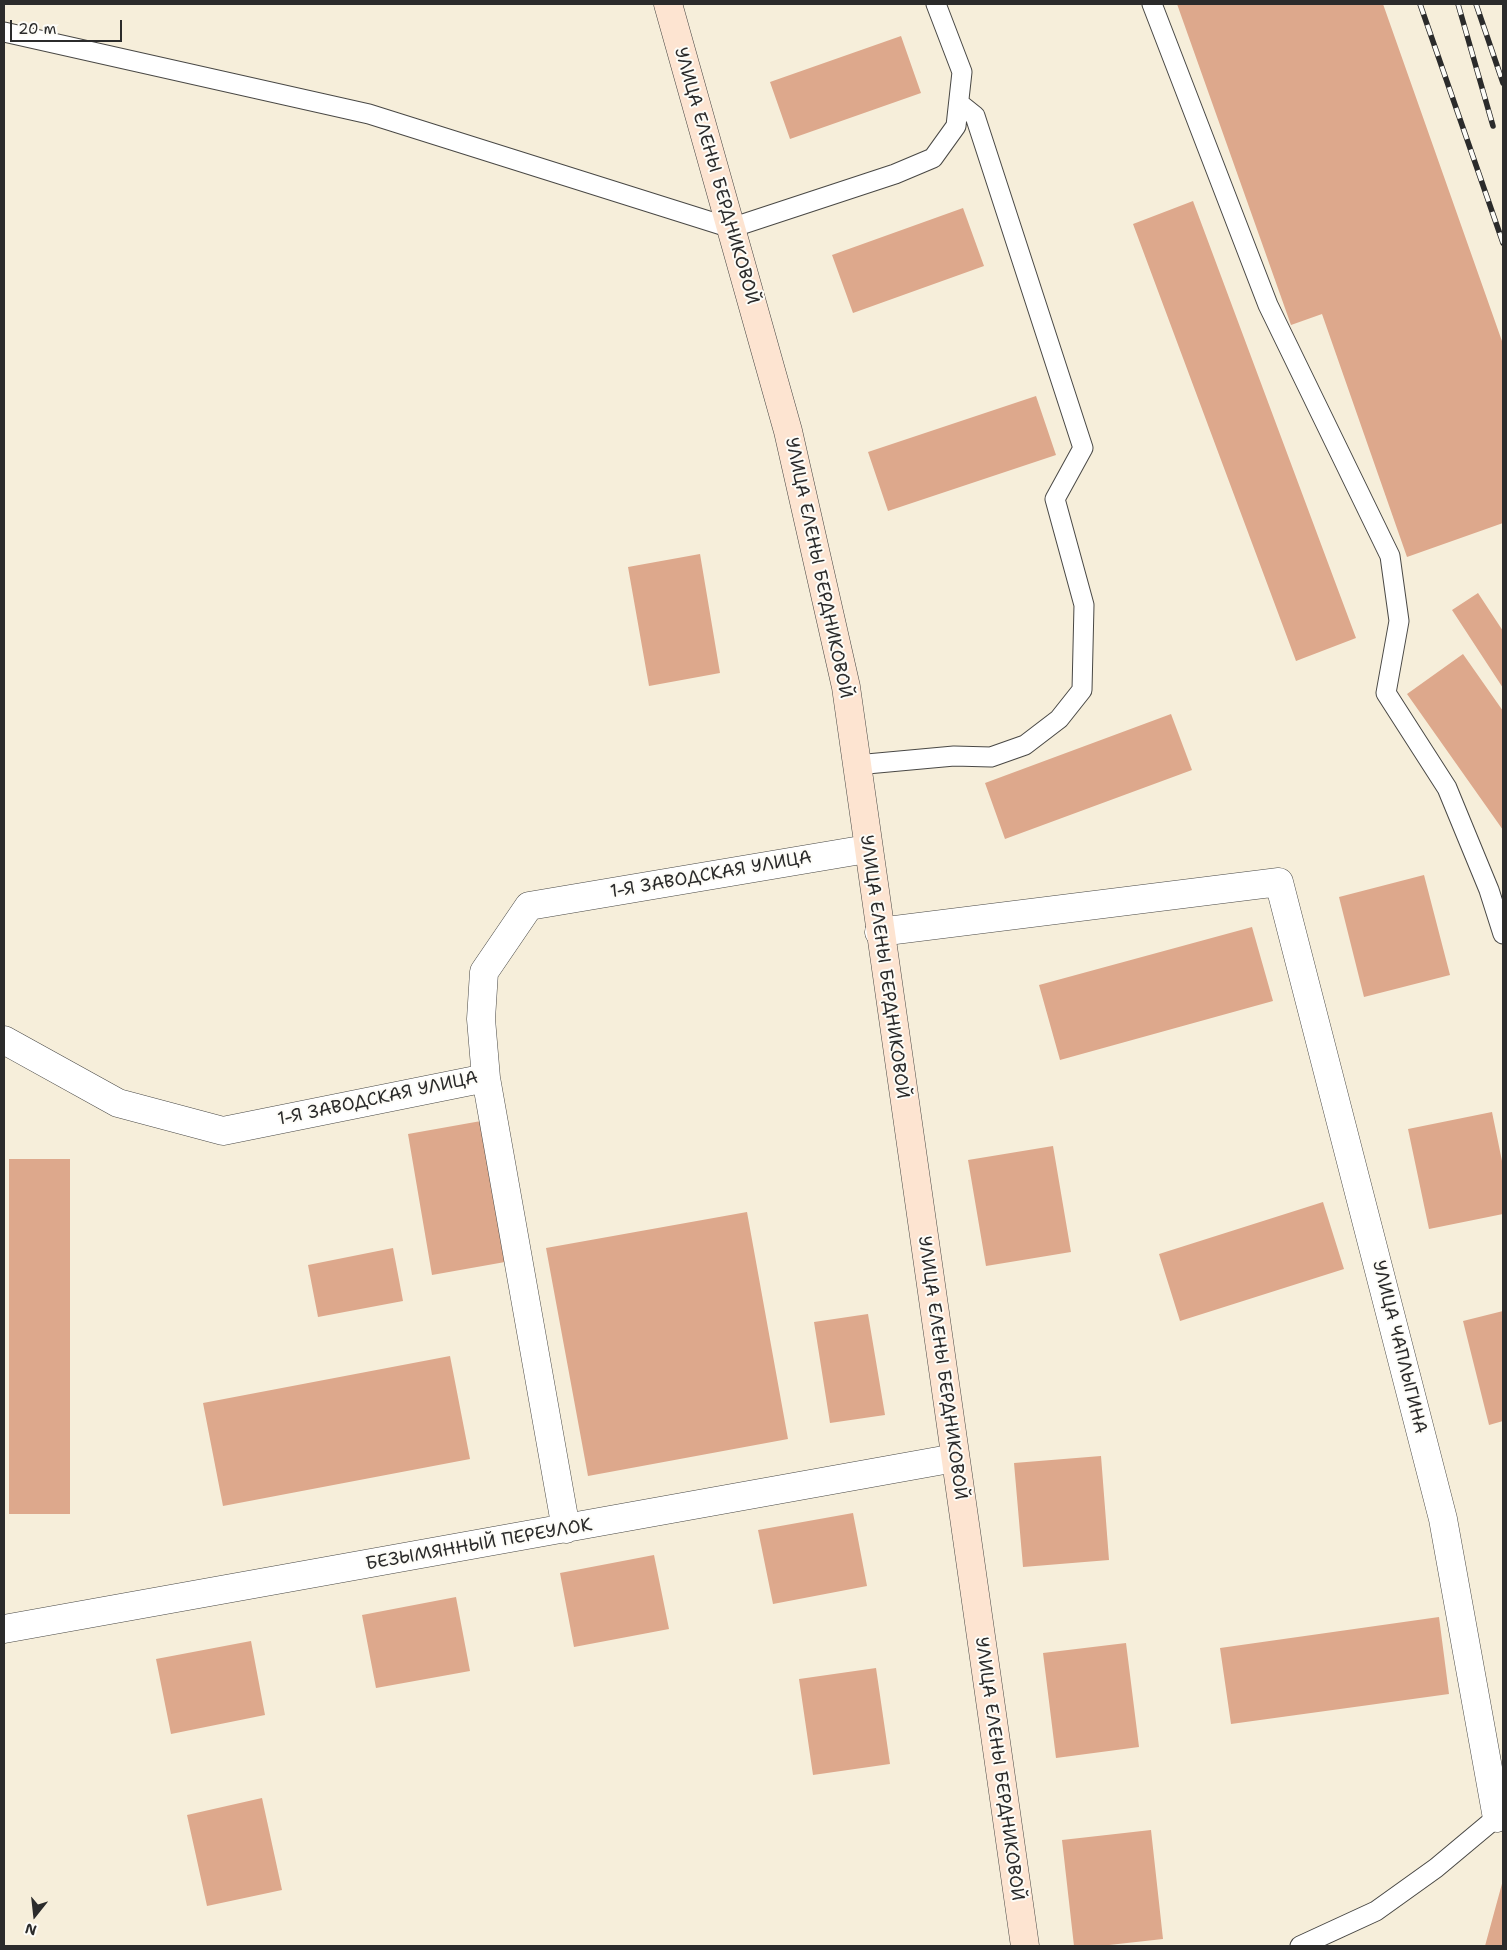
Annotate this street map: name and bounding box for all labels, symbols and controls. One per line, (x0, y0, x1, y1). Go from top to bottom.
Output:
scale bar (12, 10, 125, 42)
text: 20 m (18, 19, 57, 39)
street label: УЛИЦА ЕЛЕНЫ БЕРДНИКОВОЙ (669, 45, 763, 307)
street label: УЛИЦА ЕЛЕНЫ БЕРДНИКОВОЙ (780, 436, 856, 700)
street label: УЛИЦА ЕЛЕНЫ БЕРДНИКОВОЙ (855, 834, 913, 1100)
street label: 1-Я ЗАВОДСКАЯ УЛИЦА (609, 847, 813, 903)
street label: 1-Я ЗАВОДСКАЯ УЛИЦА (276, 1067, 480, 1131)
street label: УЛИЦА ЕЛЕНЫ БЕРДНИКОВОЙ (913, 1235, 971, 1501)
street label: УЛИЦА ЧАПЛЫГИНА (1367, 1258, 1431, 1436)
street label: БЕЗЫМЯННЫЙ ПЕРЕУЛОК (364, 1514, 594, 1576)
street label: УЛИЦА ЕЛЕНЫ БЕРДНИКОВОЙ (970, 1636, 1028, 1902)
north arrow (10, 1890, 60, 1940)
text: N (23, 1919, 39, 1940)

